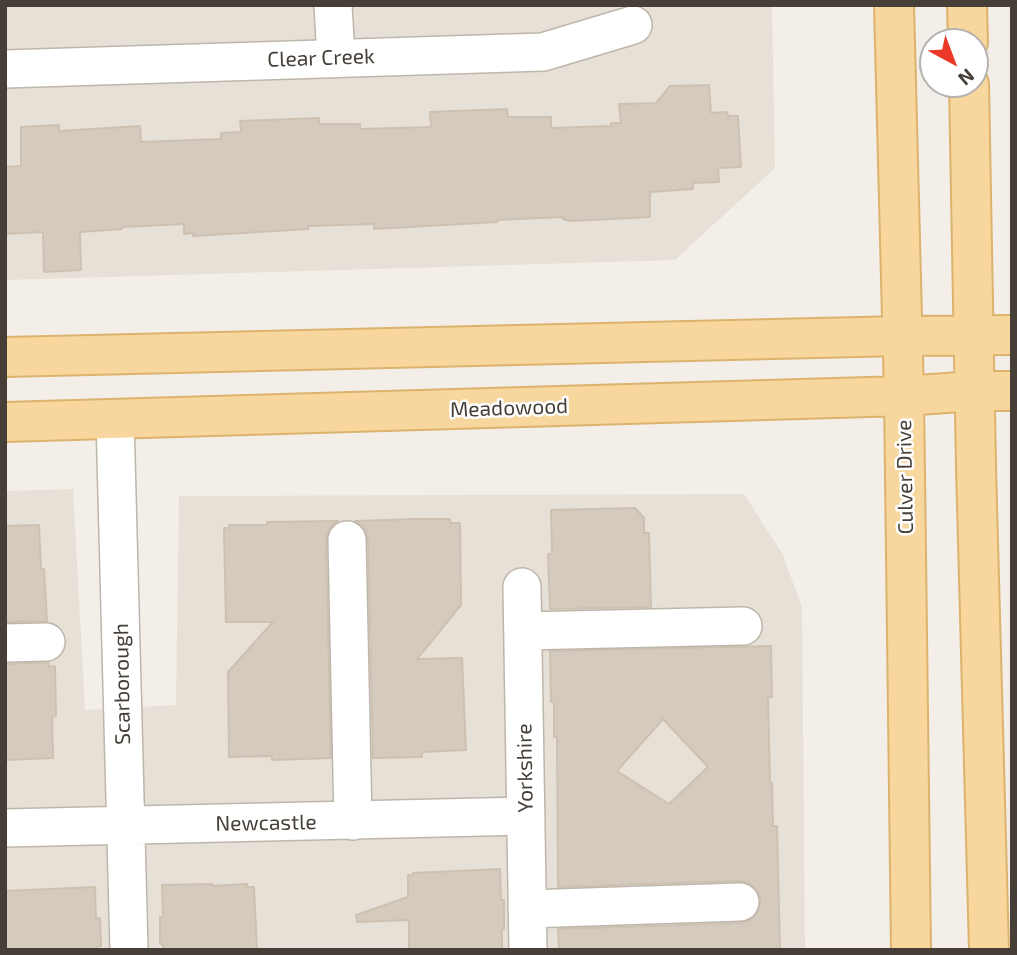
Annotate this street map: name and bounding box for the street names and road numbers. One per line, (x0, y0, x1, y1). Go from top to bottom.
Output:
street label: Clear Creek (267, 44, 375, 72)
street label: Meadowood (449, 393, 569, 423)
street label: Culver Drive (891, 419, 919, 535)
street label: Scarborough (108, 623, 136, 745)
street label: Yorkshire (512, 723, 538, 813)
street label: Newcastle (215, 810, 317, 836)

